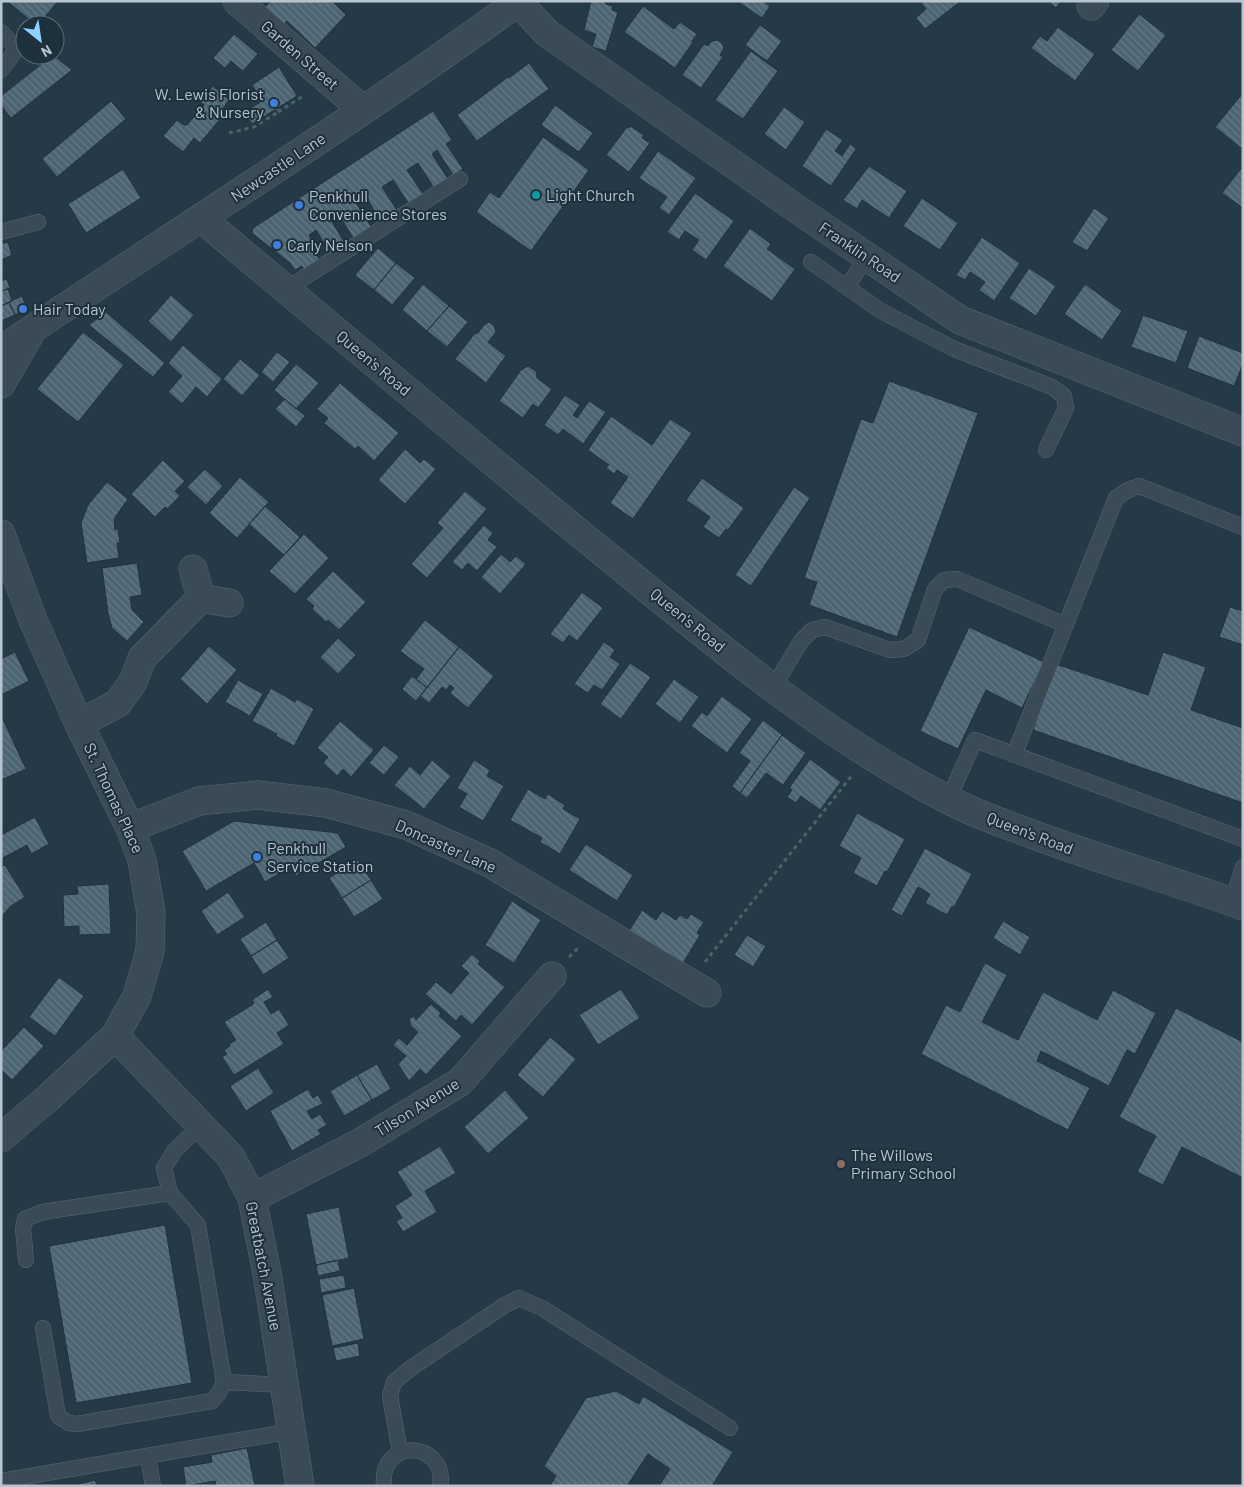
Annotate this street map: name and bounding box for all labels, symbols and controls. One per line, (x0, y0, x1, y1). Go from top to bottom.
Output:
north arrow (15, 15, 65, 65)
street label: Garden Street (258, 16, 343, 93)
text: N (38, 42, 55, 61)
place label: W. Lewis Florist & Nursery (154, 84, 265, 121)
marker: W. Lewis Florist & Nursery (268, 97, 280, 109)
street label: Newcastle Lane (227, 128, 329, 205)
place label: Light Church (546, 185, 635, 204)
place label: Penkhull Convenience Stores (309, 186, 447, 223)
marker: Light Church (530, 189, 542, 201)
marker: Penkhull Convenience Stores (293, 199, 305, 211)
street label: Franklin Road (816, 217, 905, 286)
place label: Carly Nelson (287, 235, 373, 254)
marker: Carly Nelson (271, 239, 283, 251)
place label: Hair Today (33, 299, 106, 318)
marker: Hair Today (17, 303, 29, 315)
street label: Queen's Road (333, 326, 415, 399)
street label: Queen's Road (647, 584, 730, 656)
street label: St. Thomas Place (81, 740, 148, 856)
street label: Queen's Road (984, 807, 1076, 858)
street label: Doncaster Lane (393, 815, 500, 876)
place label: Penkhull Service Station (267, 838, 373, 875)
marker: Penkhull Service Station (251, 851, 263, 863)
street label: Tilson Avenue (371, 1073, 462, 1140)
place label: The Willows Primary School (851, 1145, 956, 1182)
marker: The Willows Primary School (835, 1158, 847, 1170)
street label: Greatbatch Avenue (243, 1200, 286, 1332)

